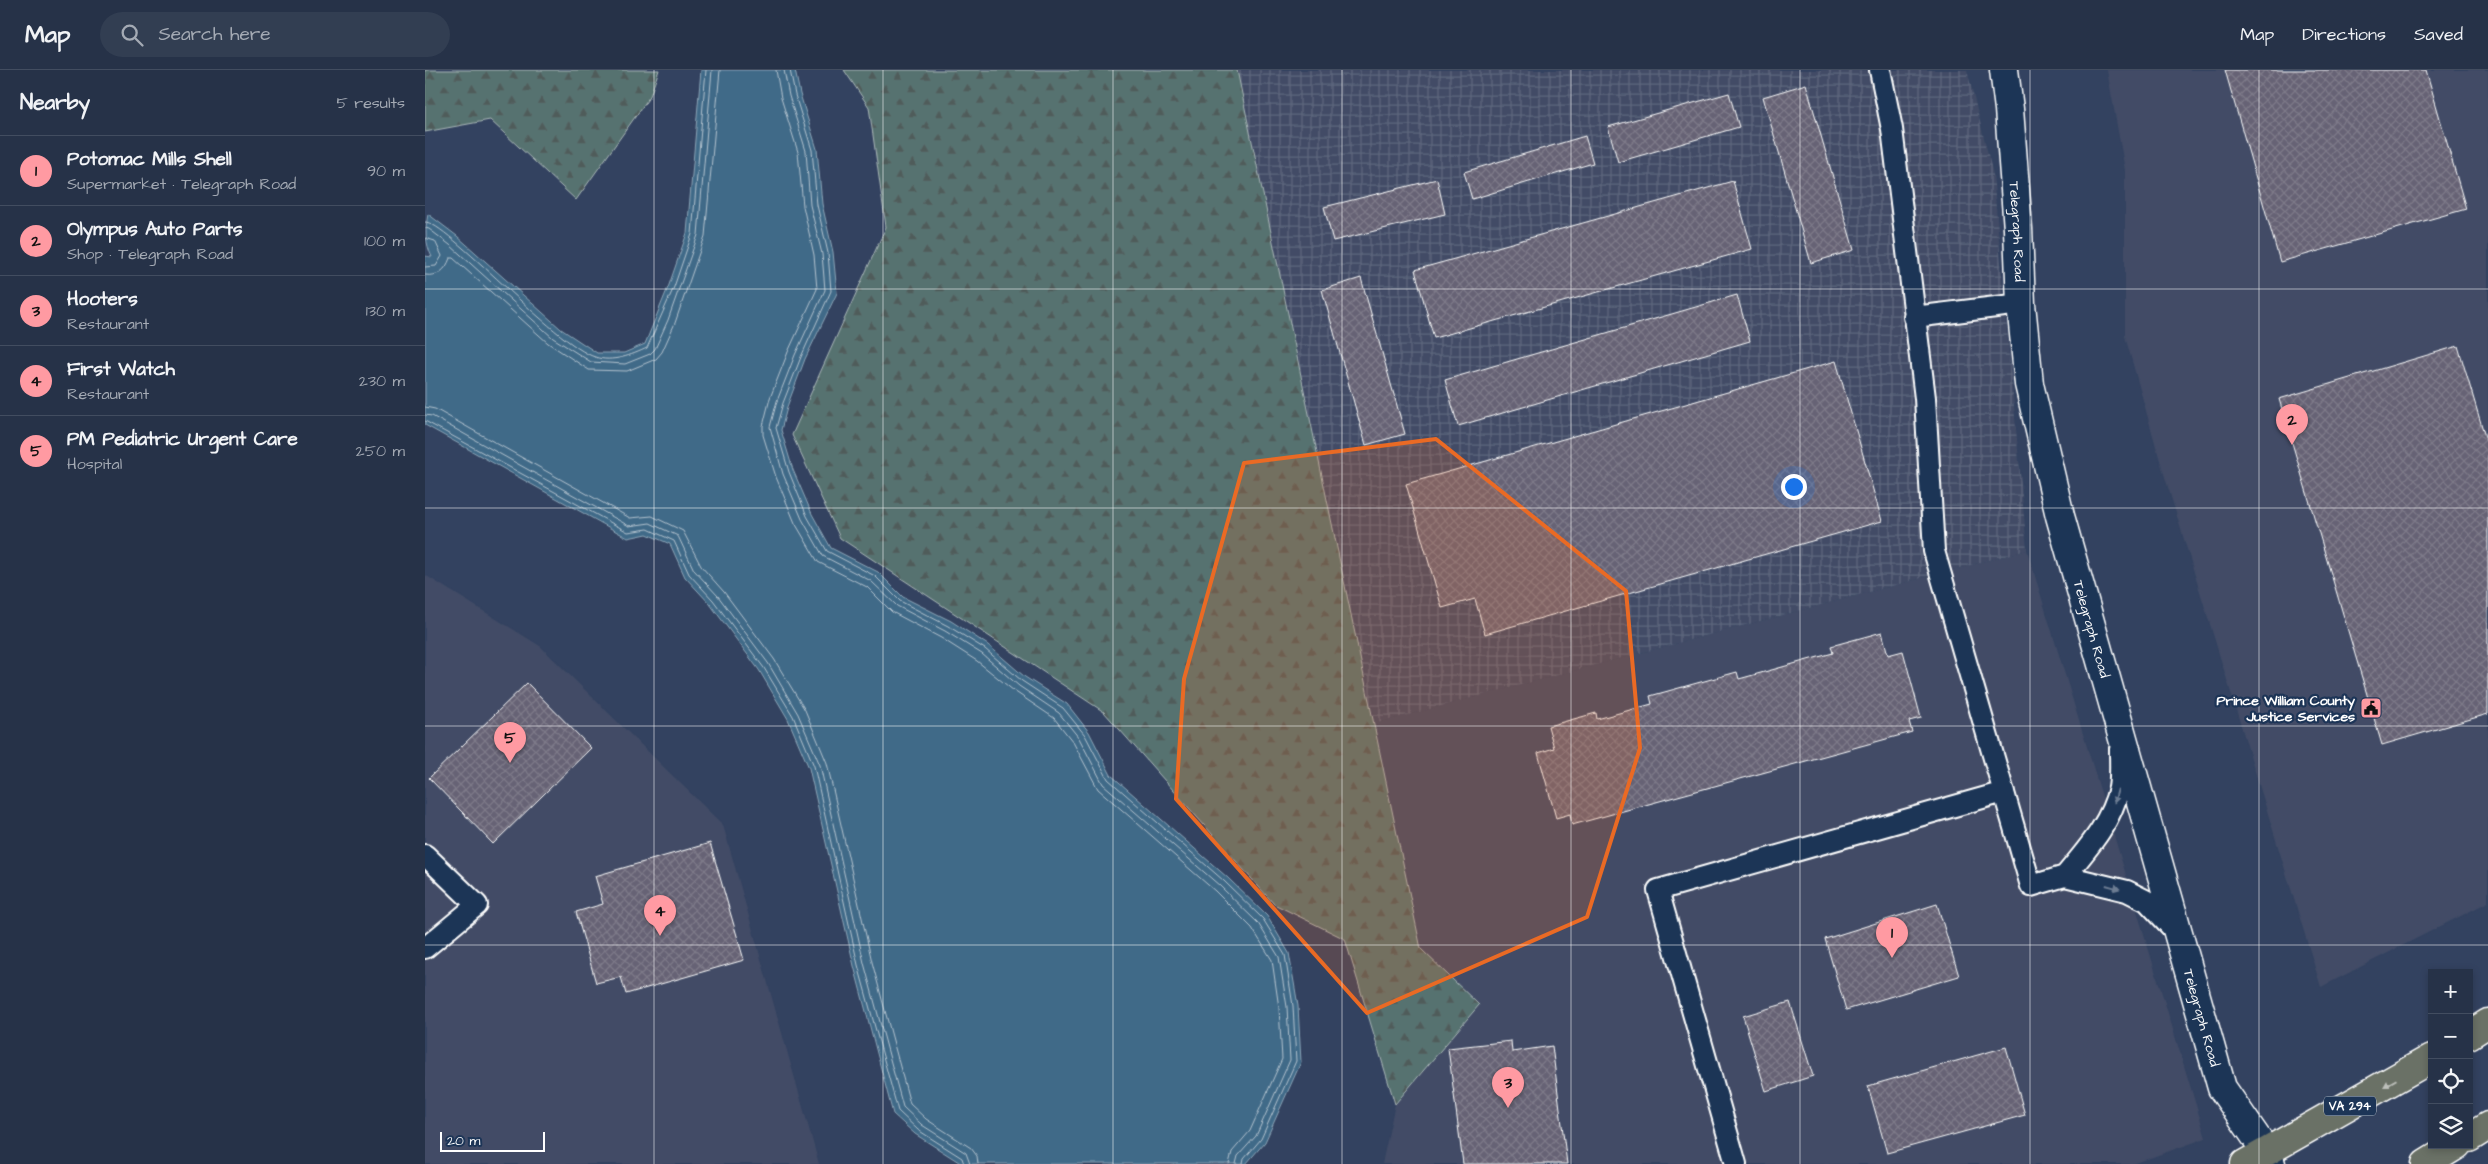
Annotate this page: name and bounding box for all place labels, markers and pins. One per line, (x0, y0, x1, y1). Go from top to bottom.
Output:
pin: 2 (2276, 404, 2308, 445)
place label: Prince William County Justice Services (2217, 691, 2355, 727)
public building icon: Prince William County Justice Services (2359, 696, 2383, 720)
pin: 5 (494, 722, 526, 763)
pin: 4 (644, 895, 676, 936)
pin: 1 (1876, 917, 1908, 958)
pin: 3 (1492, 1067, 1524, 1108)

